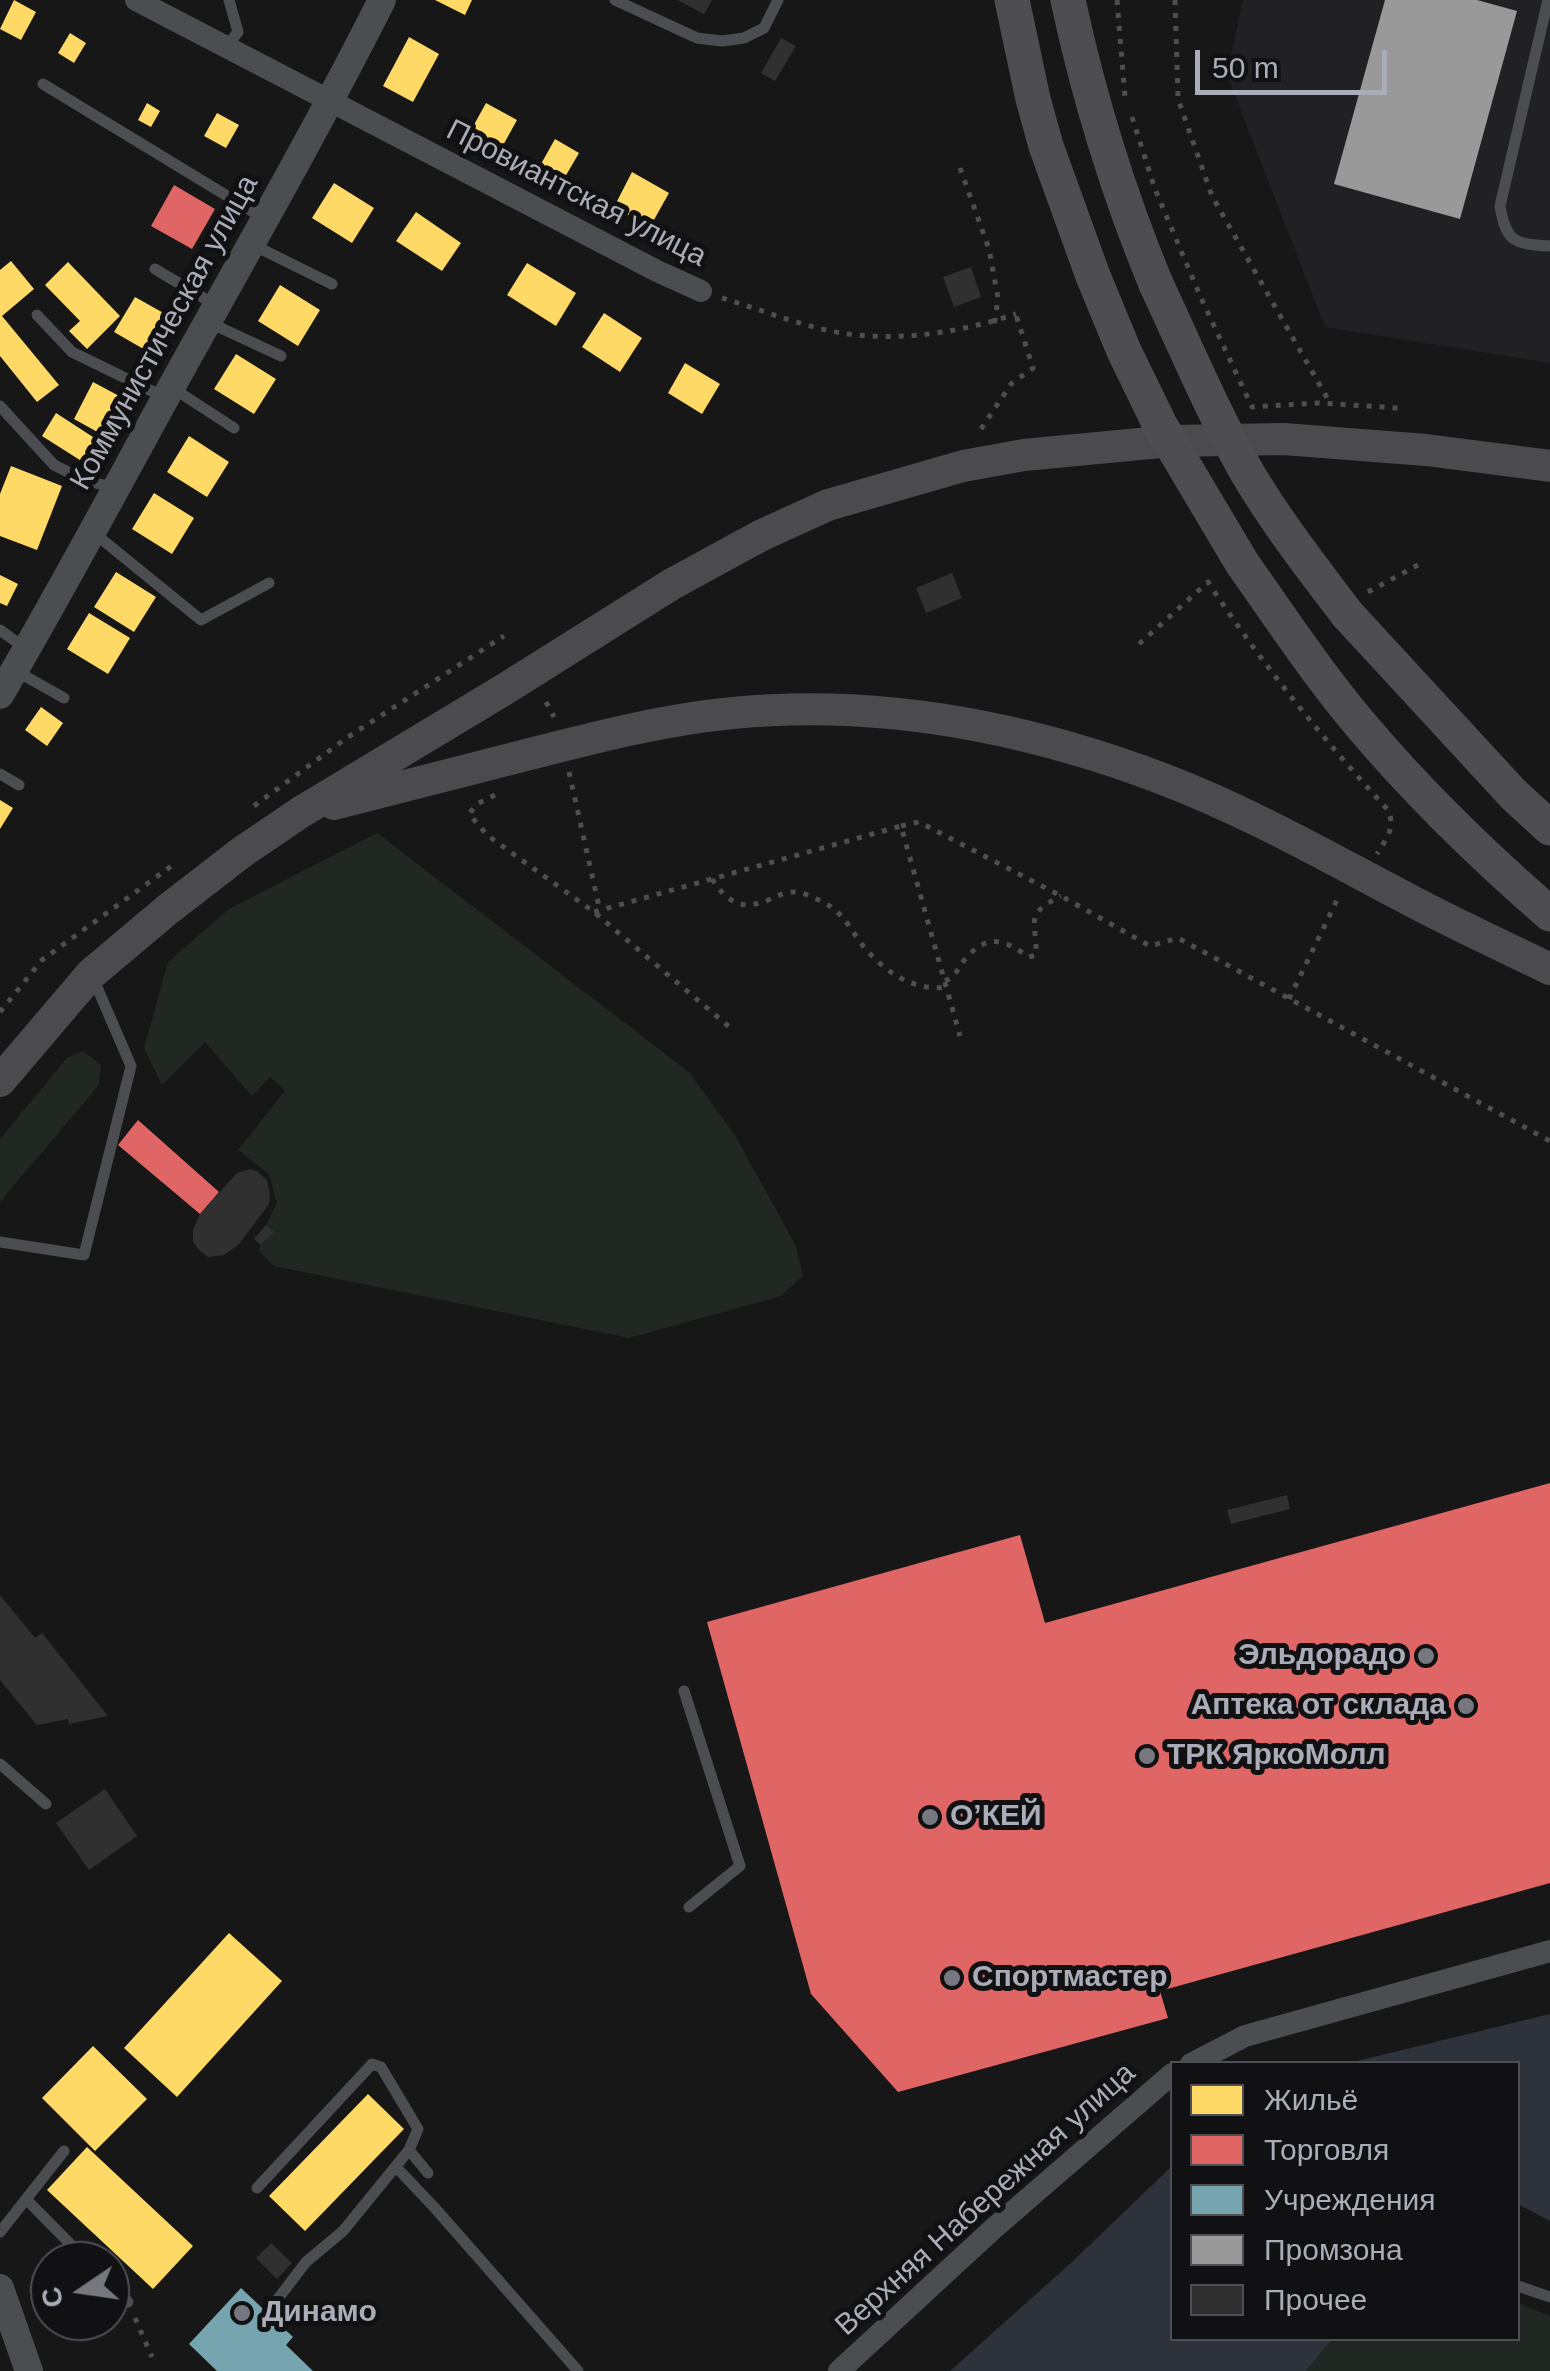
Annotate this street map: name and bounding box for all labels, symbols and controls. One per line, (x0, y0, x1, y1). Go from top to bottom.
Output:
scale bar (1200, 30, 1392, 92)
text: 50 m (1212, 51, 1279, 84)
street label: Провиантская улица (440, 113, 712, 275)
street label: Коммунистическая улица (63, 169, 267, 497)
place label: Эльдорадо (1238, 1638, 1406, 1674)
marker: Эльдорадо (1415, 1645, 1437, 1667)
place label: Аптека от склада (1191, 1688, 1446, 1724)
marker: Аптека от склада (1455, 1695, 1477, 1717)
place label: ТРК ЯркоМолл (1167, 1738, 1385, 1774)
marker: ТРК ЯркоМолл (1136, 1745, 1158, 1767)
place label: О’КЕЙ (950, 1799, 1042, 1835)
marker: О’КЕЙ (919, 1806, 941, 1828)
place label: Спортмастер (972, 1960, 1168, 1996)
marker: Спортмастер (941, 1967, 963, 1989)
street label: Верхняя Набережная улица (829, 2056, 1143, 2344)
legend (1170, 2061, 1520, 2341)
text: Жильё (1264, 2083, 1358, 2116)
text: Торговля (1264, 2133, 1389, 2166)
text: Учреждения (1264, 2183, 1436, 2216)
text: Промзона (1264, 2233, 1403, 2266)
north arrow (30, 2241, 130, 2341)
text: Прочее (1264, 2283, 1367, 2316)
text: С (35, 2284, 70, 2311)
place label: Динамо (262, 2295, 377, 2331)
marker: Динамо (231, 2302, 253, 2324)

